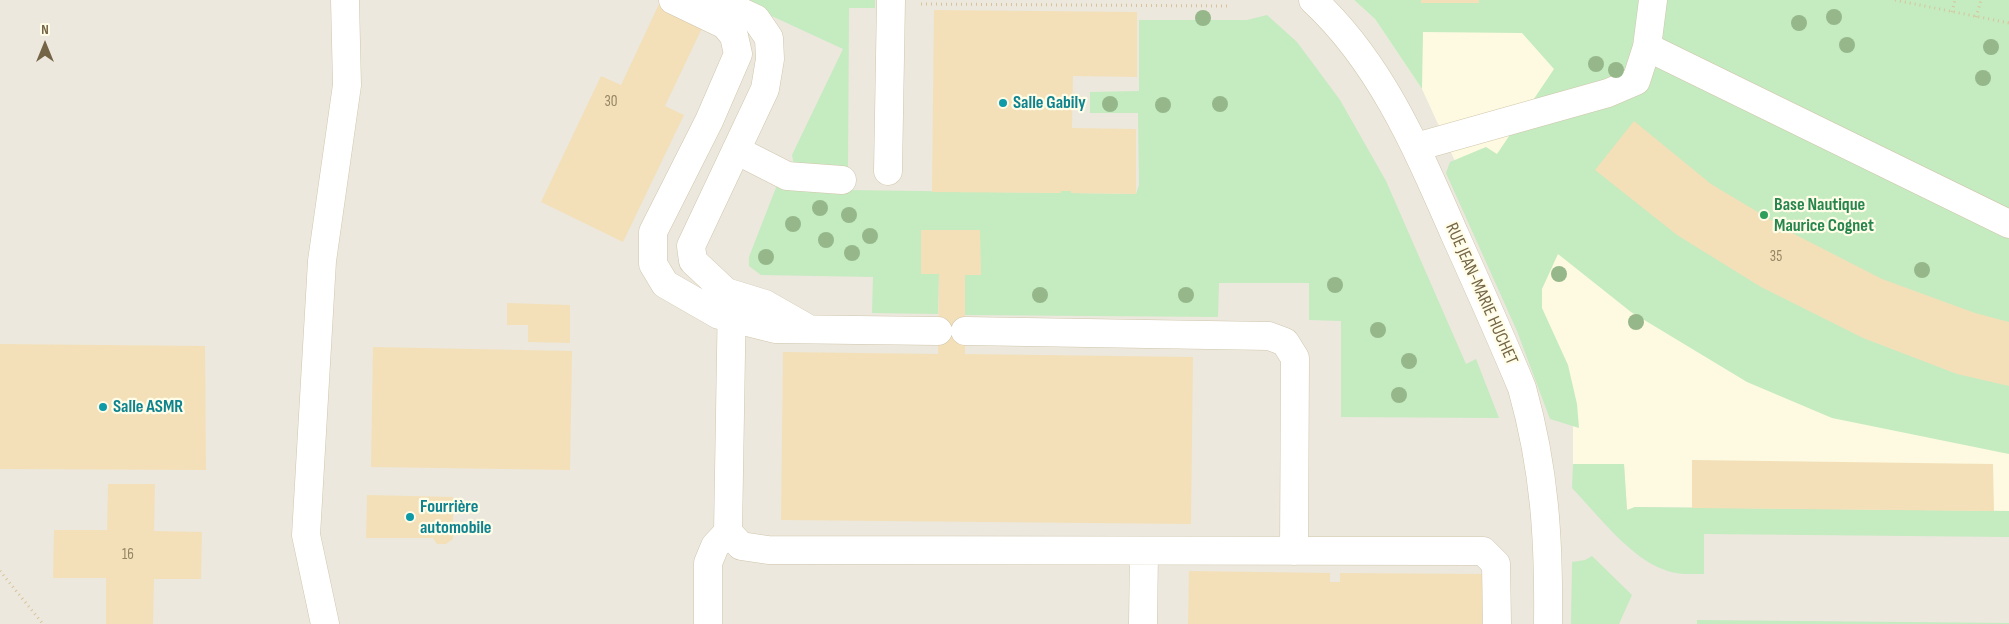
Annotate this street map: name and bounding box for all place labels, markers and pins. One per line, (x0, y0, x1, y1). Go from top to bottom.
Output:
place label: Salle Gabily (1013, 92, 1086, 114)
marker: Salle Gabily (997, 97, 1009, 109)
place label: Base Nautique Maurice Cognet (1774, 194, 1874, 236)
marker: Base Nautique Maurice Cognet (1758, 209, 1770, 221)
place label: Salle ASMR (113, 396, 183, 418)
marker: Salle ASMR (97, 401, 109, 413)
place label: Fourrière automobile (420, 496, 492, 538)
marker: Fourrière automobile (404, 511, 416, 523)

